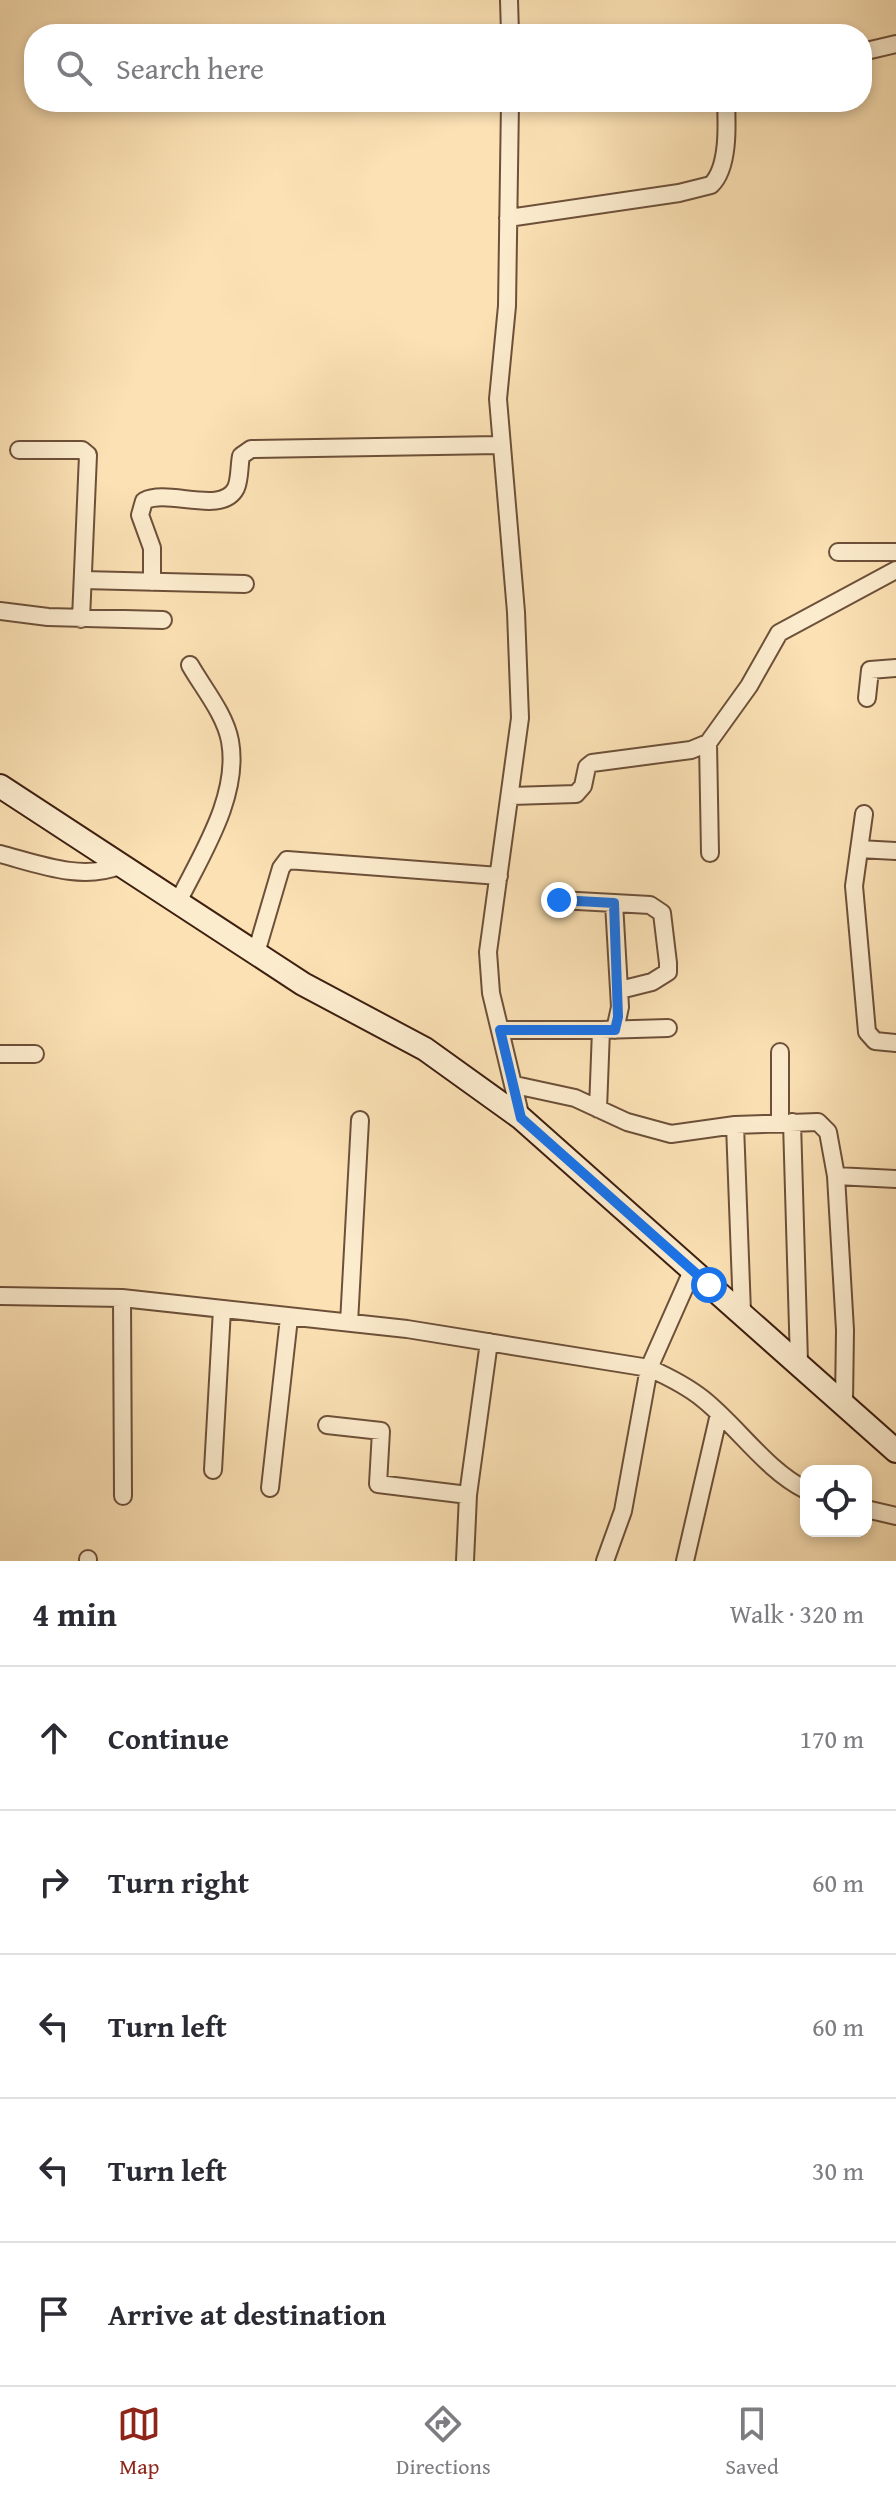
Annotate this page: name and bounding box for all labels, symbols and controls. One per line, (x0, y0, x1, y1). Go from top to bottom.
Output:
search box (24, 24, 872, 112)
icon: search (52, 46, 96, 90)
text: Search here (116, 46, 264, 90)
route end (541, 882, 577, 918)
route start (691, 1267, 727, 1303)
map controls (800, 1465, 872, 1537)
button: locate (800, 1465, 872, 1537)
text: 4 min (32, 1589, 117, 1638)
text: Walk · 320 m (730, 1594, 864, 1633)
icon: ahead (32, 1716, 76, 1760)
text: Continue (108, 1716, 229, 1760)
text: 170 m (799, 1719, 864, 1758)
icon: right (32, 1860, 76, 1904)
text: Turn right (108, 1860, 249, 1904)
text: 60 m (812, 1863, 864, 1902)
icon: left (32, 2004, 76, 2048)
text: Turn left (108, 2004, 227, 2048)
text: 60 m (812, 2007, 864, 2046)
icon: left (32, 2148, 76, 2192)
text: Turn left (108, 2148, 227, 2192)
text: 30 m (812, 2151, 864, 2190)
icon: arrive (32, 2292, 76, 2336)
text: Arrive at destination (108, 2292, 386, 2336)
tab: Map (117, 2402, 161, 2482)
tab: Directions (396, 2402, 491, 2482)
tab: Saved (725, 2402, 779, 2482)

